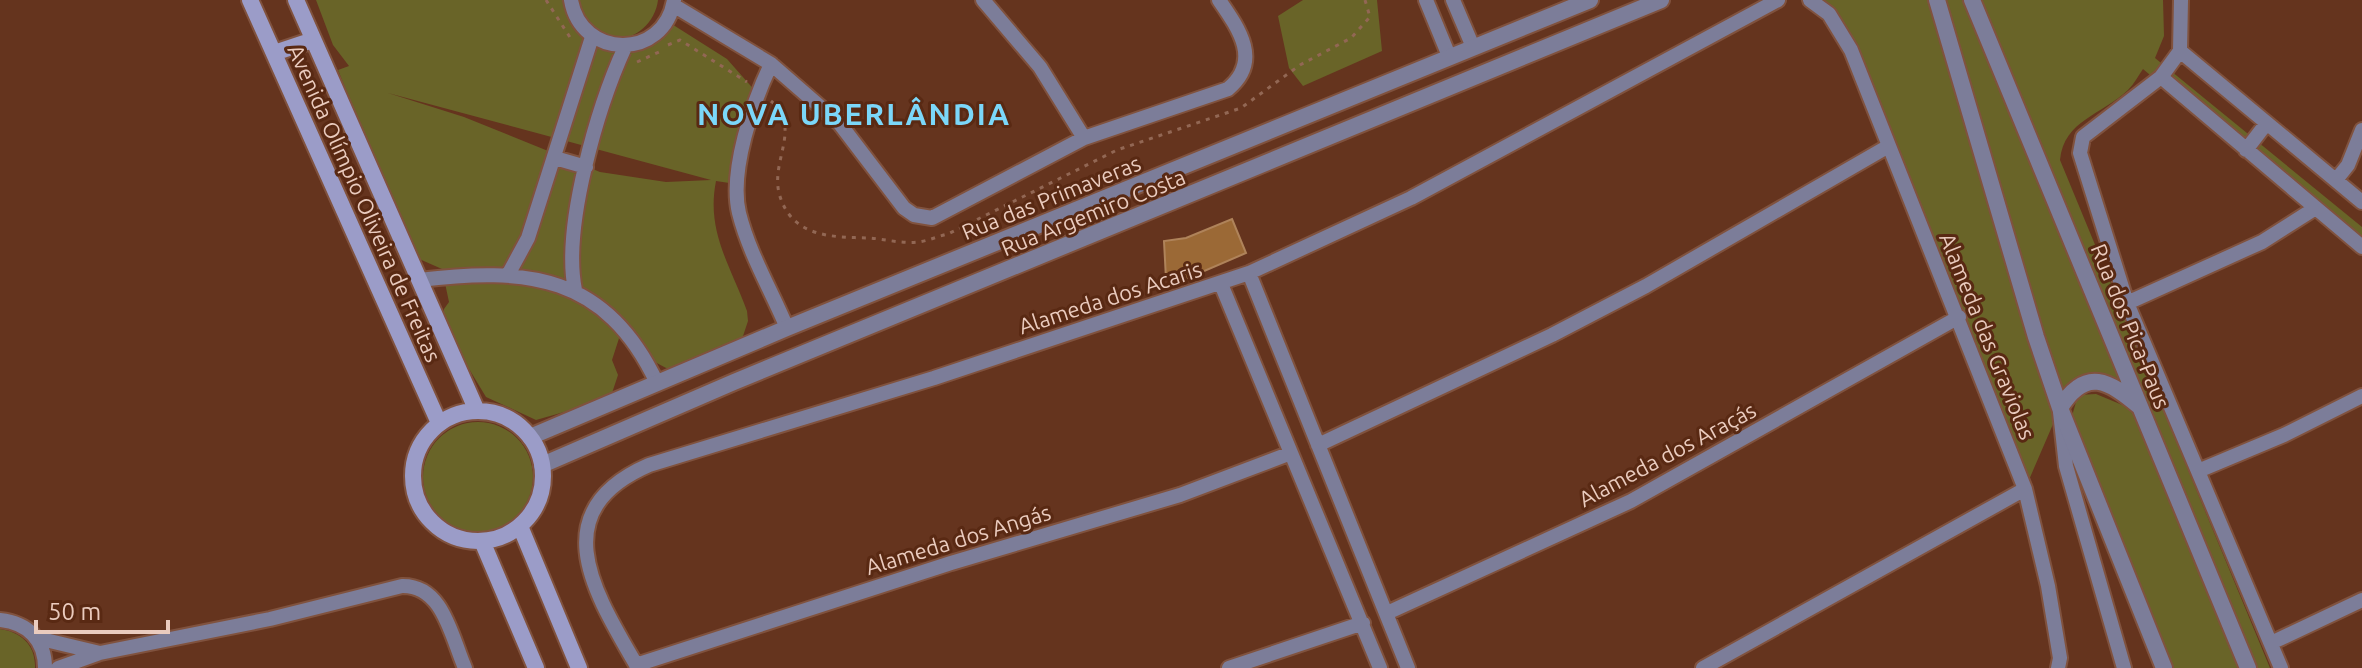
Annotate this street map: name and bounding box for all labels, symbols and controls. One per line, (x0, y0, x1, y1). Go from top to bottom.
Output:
street label: Avenida Olímpio Oliveira de Freitas (283, 40, 447, 366)
district label: NOVA UBERLÂNDIA (697, 96, 1011, 131)
street label: Rua das Primaveras (958, 150, 1144, 244)
street label: Rua Argemiro Costa (997, 164, 1189, 260)
street label: Alameda das Graviolas (1935, 229, 2041, 443)
street label: Rua dos Pica-Paus (2087, 240, 2175, 412)
street label: Alameda dos Acaris (1015, 256, 1205, 338)
street label: Alameda dos Araçás (1574, 397, 1760, 511)
street label: Alameda dos Angás (862, 499, 1054, 579)
scale bar (36, 584, 168, 634)
text: 50 m (48, 598, 101, 625)

